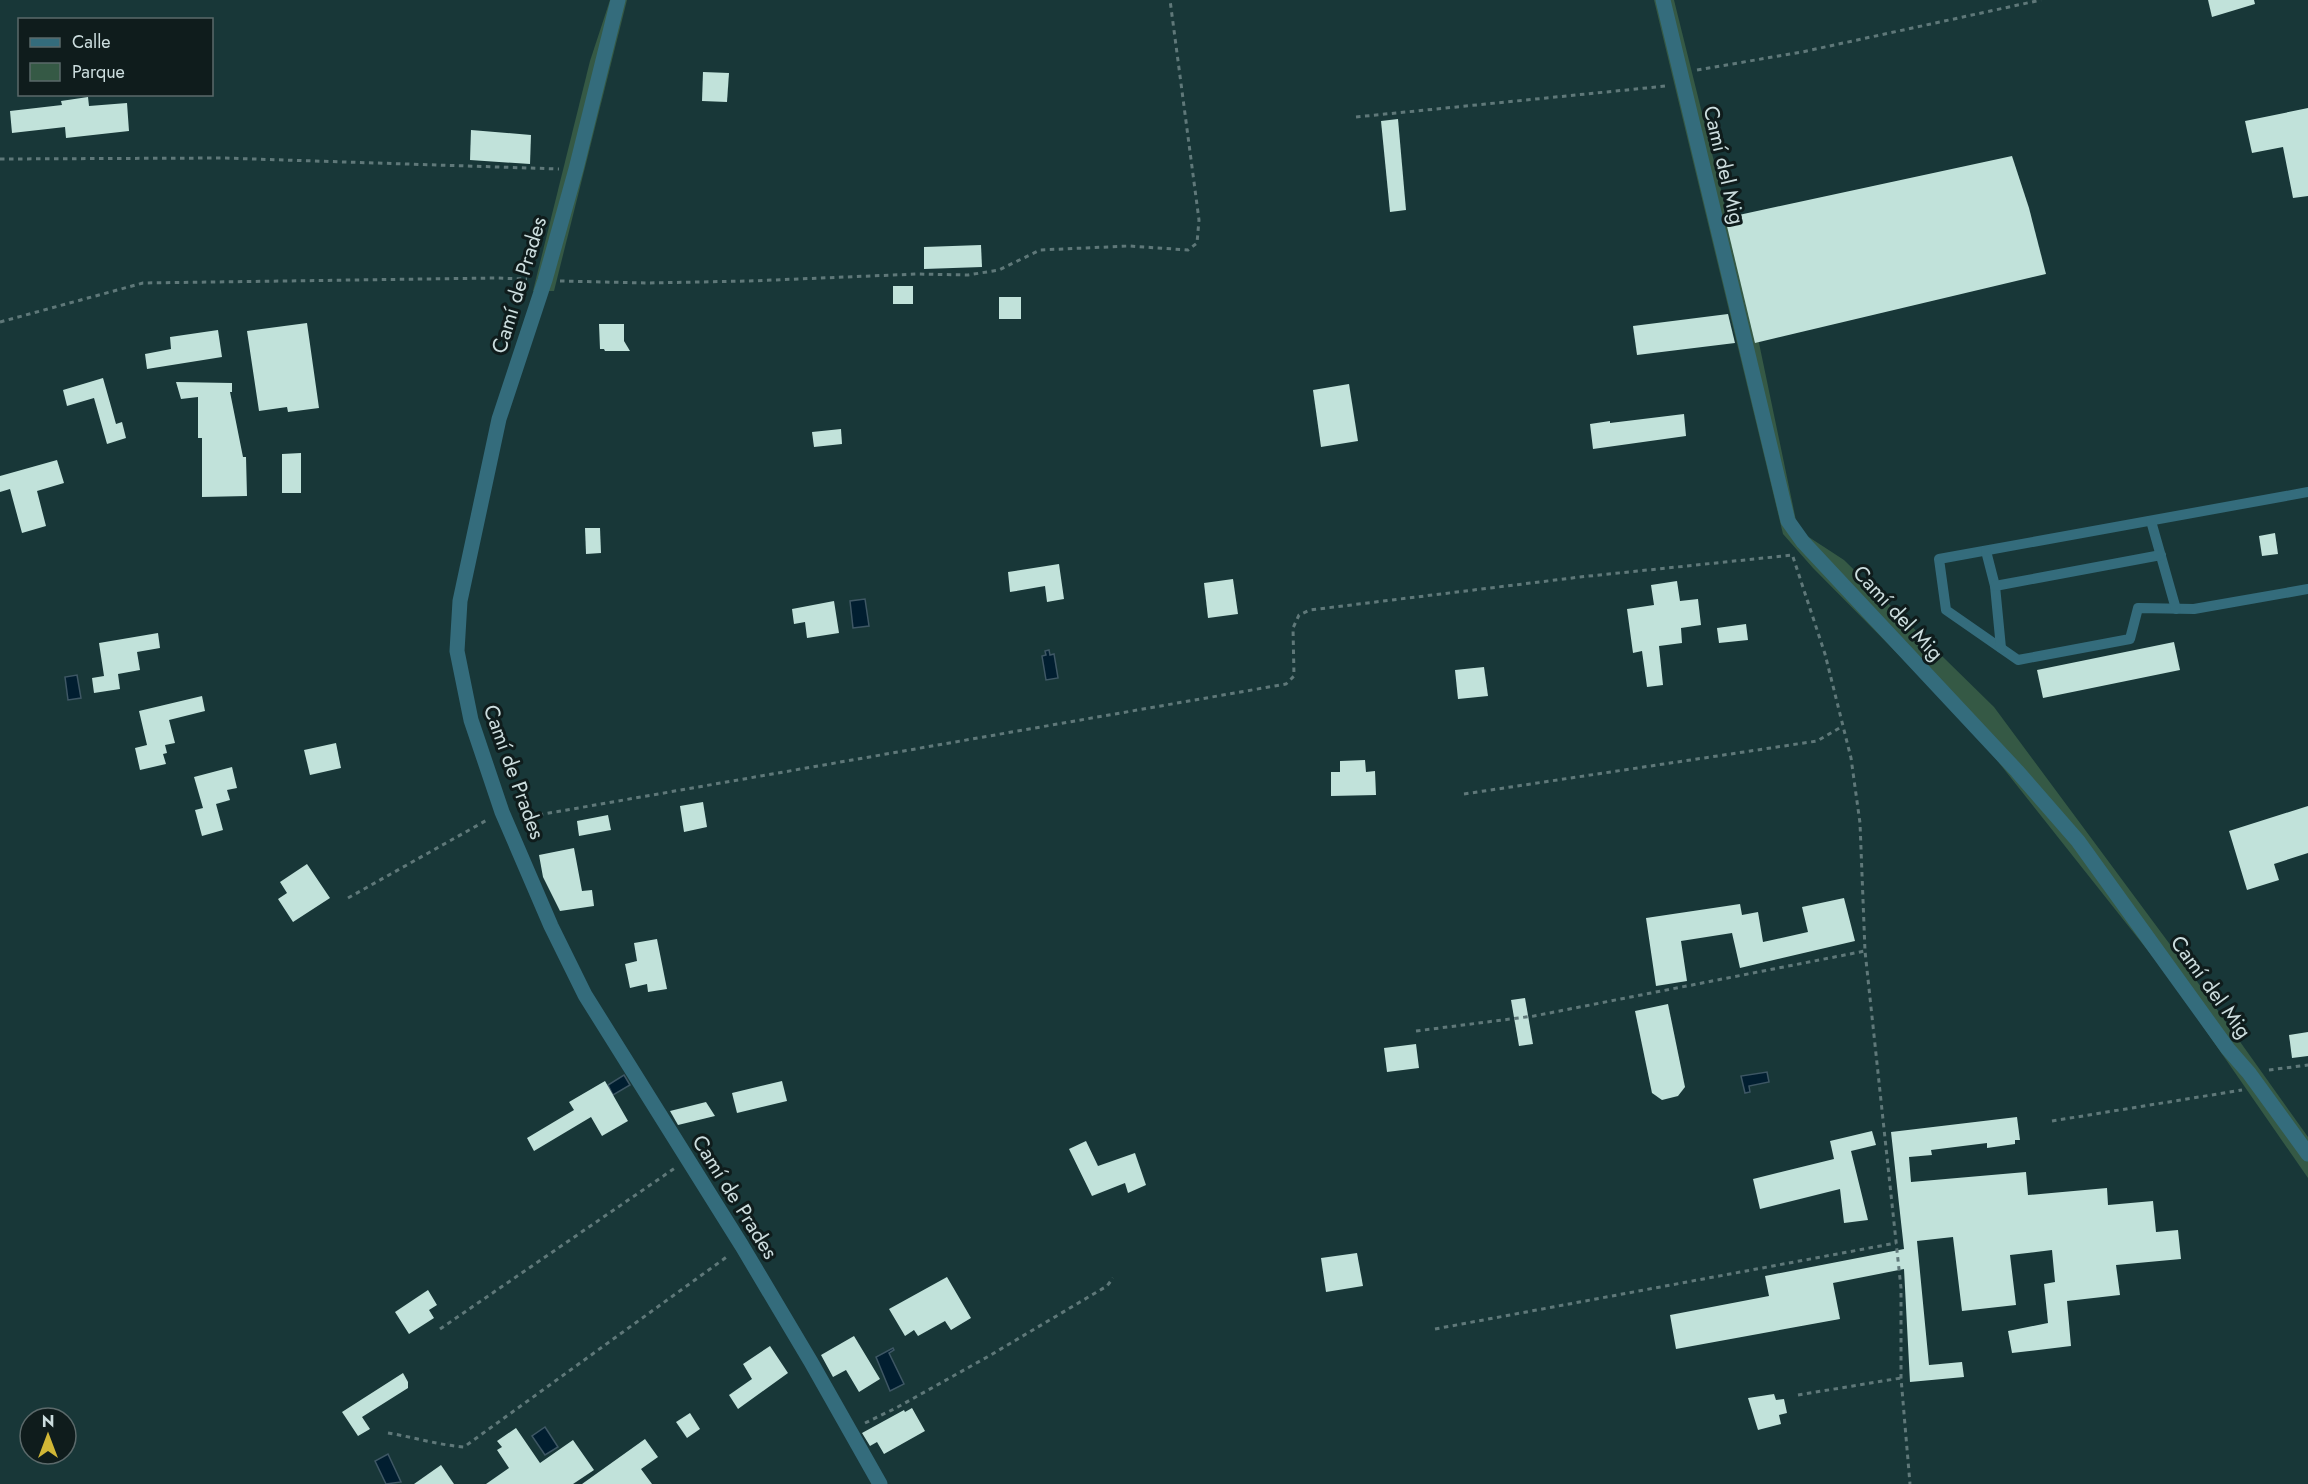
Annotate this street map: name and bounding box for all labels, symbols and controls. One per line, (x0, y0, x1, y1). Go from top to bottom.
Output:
legend (18, 18, 213, 96)
text: Calle (72, 29, 111, 55)
text: Parque (72, 59, 125, 85)
street label: Camí del Mig (1696, 103, 1752, 227)
street label: Camí de Prades (484, 213, 554, 357)
street label: Camí del Mig (1846, 559, 1950, 667)
street label: Camí de Prades (476, 700, 552, 844)
street label: Camí del Mig (2163, 929, 2259, 1045)
street label: Camí de Prades (685, 1129, 785, 1265)
north arrow (18, 1406, 78, 1466)
text: N (42, 1410, 54, 1433)

